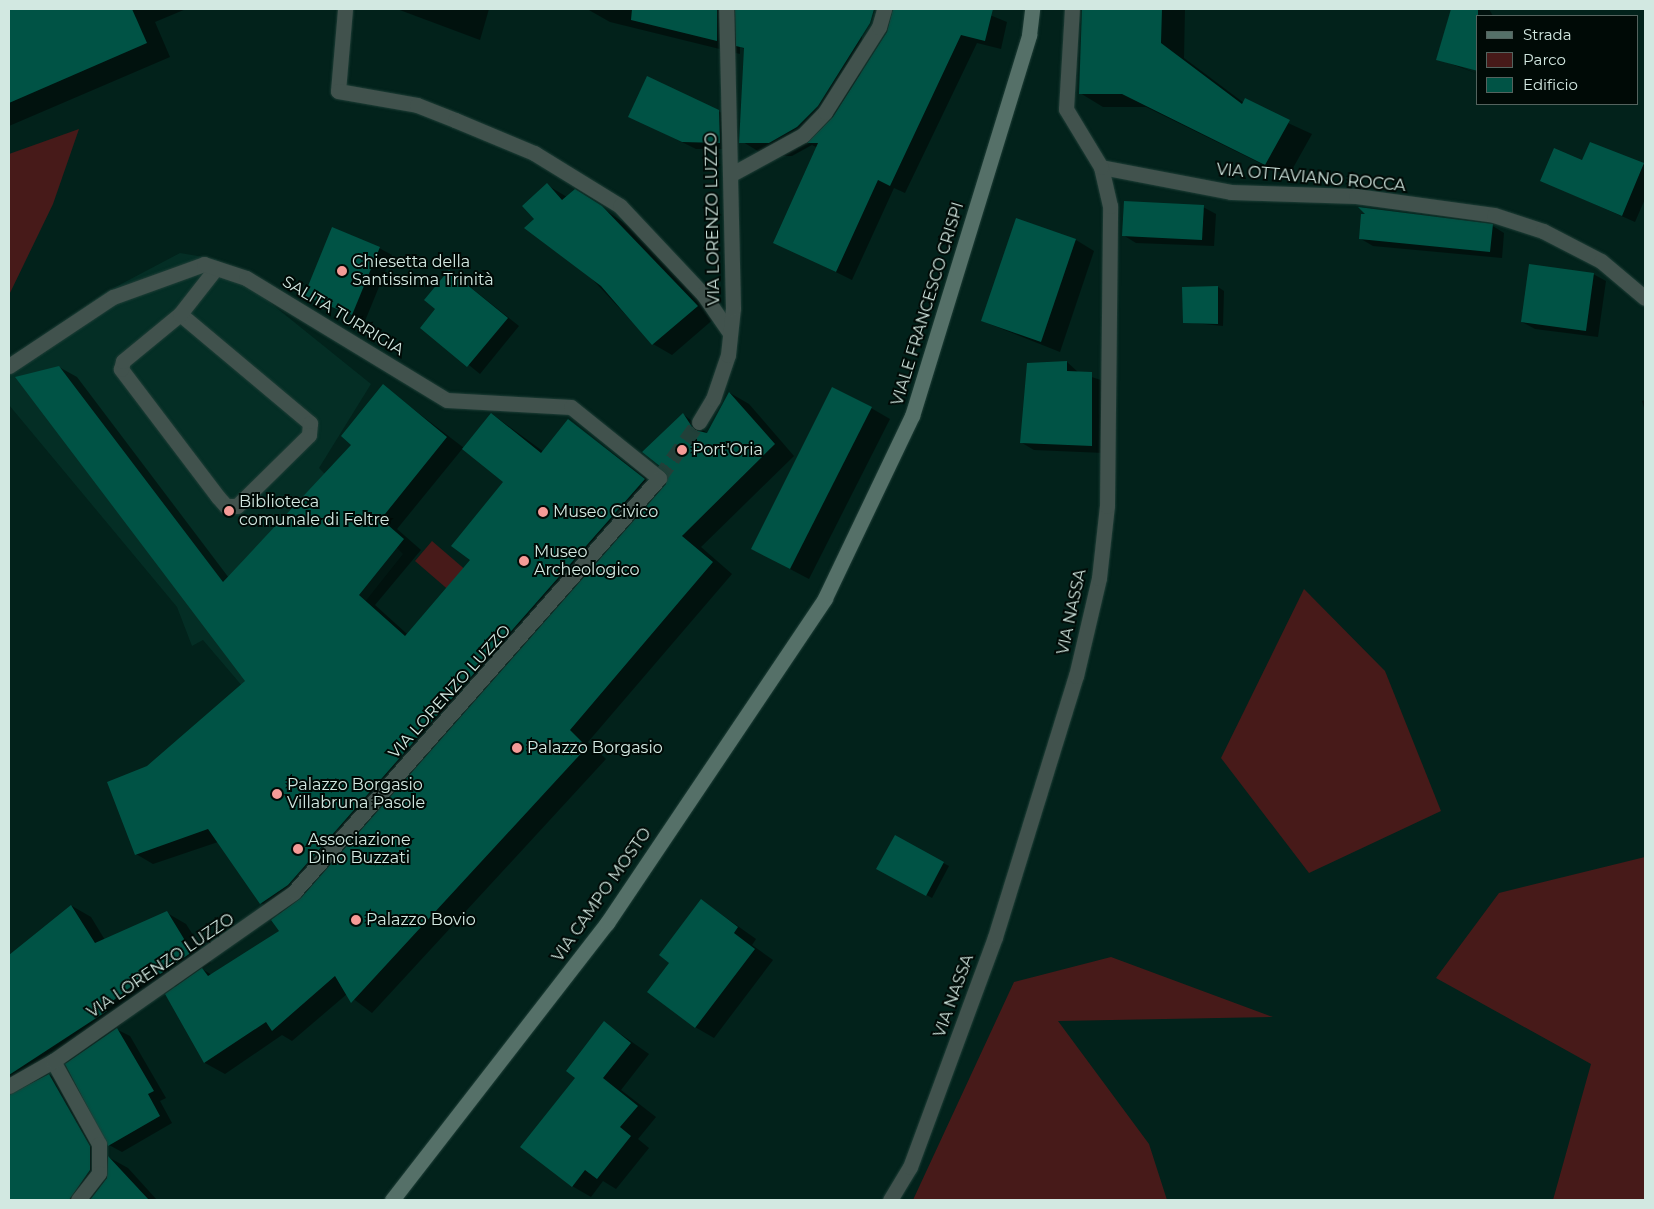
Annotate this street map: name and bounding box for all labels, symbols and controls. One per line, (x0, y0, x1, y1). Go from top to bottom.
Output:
legend (1476, 15, 1639, 105)
text: Strada (1523, 25, 1572, 44)
text: Parco (1523, 50, 1566, 69)
text: Edificio (1523, 75, 1578, 94)
street label: VIA LORENZO LUZZO (702, 132, 724, 306)
street label: VIA OTTAVIANO ROCCA (1216, 160, 1406, 196)
street label: VIALE FRANCESCO CRISPI (888, 200, 968, 408)
place label: Chiesetta della Santissima Trinità (352, 252, 494, 290)
marker: Chiesetta della Santissima Trinità (336, 265, 348, 277)
street label: SALITA TURRIGIA (279, 272, 407, 360)
place label: Port'Oria (692, 440, 763, 460)
marker: Port'Oria (676, 444, 688, 456)
place label: Biblioteca comunale di Feltre (239, 492, 389, 530)
place label: Museo Civico (553, 502, 658, 522)
marker: Biblioteca comunale di Feltre (223, 505, 235, 517)
marker: Museo Civico (537, 506, 549, 518)
place label: Museo Archeologico (534, 542, 640, 580)
marker: Museo Archeologico (518, 555, 530, 567)
street label: VIA NASSA (1054, 567, 1090, 657)
street label: VIA LORENZO LUZZO (385, 621, 515, 763)
place label: Palazzo Borgasio (527, 738, 663, 758)
marker: Palazzo Borgasio (511, 742, 523, 754)
place label: Palazzo Borgasio Villabruna Pasole (287, 775, 425, 813)
marker: Palazzo Borgasio Villabruna Pasole (271, 788, 283, 800)
street label: VIA CAMPO MOSTO (548, 824, 656, 966)
place label: Associazione Dino Buzzati (308, 830, 411, 868)
marker: Associazione Dino Buzzati (292, 843, 304, 855)
street label: VIA LORENZO LUZZO (84, 910, 238, 1022)
place label: Palazzo Bovio (366, 910, 476, 930)
marker: Palazzo Bovio (350, 914, 362, 926)
street label: VIA NASSA (930, 952, 978, 1040)

